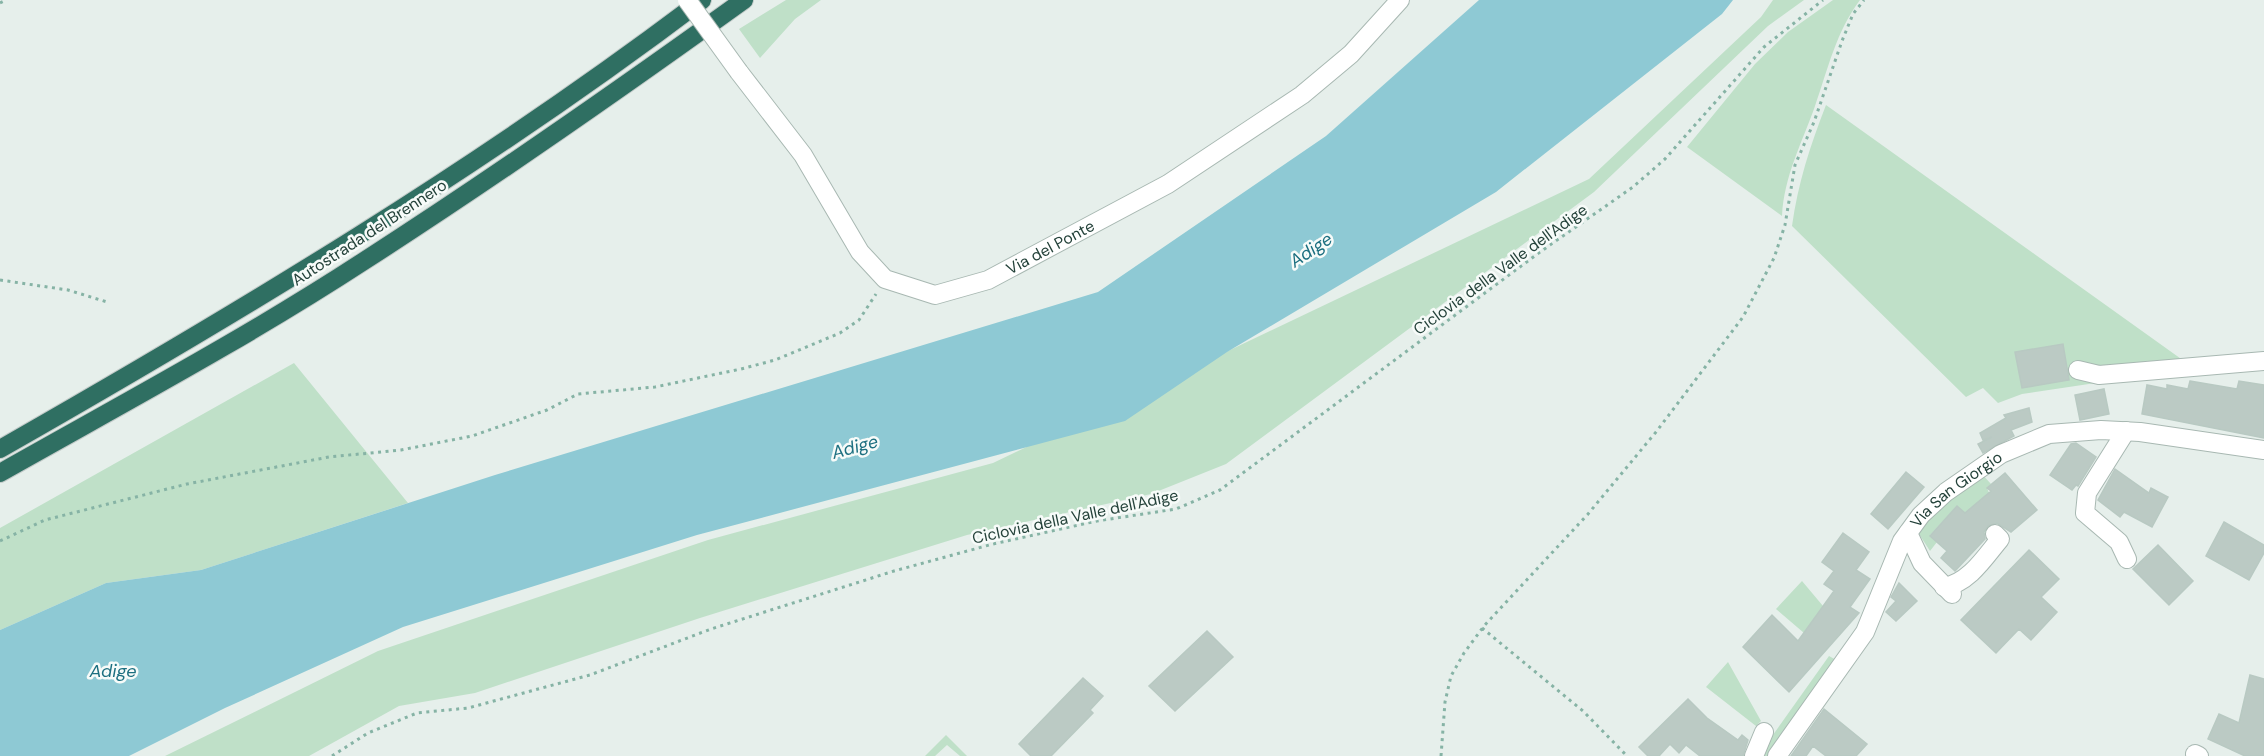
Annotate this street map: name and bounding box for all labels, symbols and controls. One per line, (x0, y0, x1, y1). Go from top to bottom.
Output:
street label: Autostrada del Brennero (288, 174, 451, 290)
street label: Ciclovia della Valle dell'Adige (1409, 199, 1591, 340)
street label: Via del Ponte (1002, 215, 1098, 279)
water label: Adige (1284, 227, 1337, 274)
water label: Adige (828, 429, 881, 465)
street label: Via San Giorgio (1905, 446, 2006, 532)
street label: Ciclovia della Valle dell'Adige (970, 484, 1180, 549)
water label: Adige (88, 659, 137, 683)

